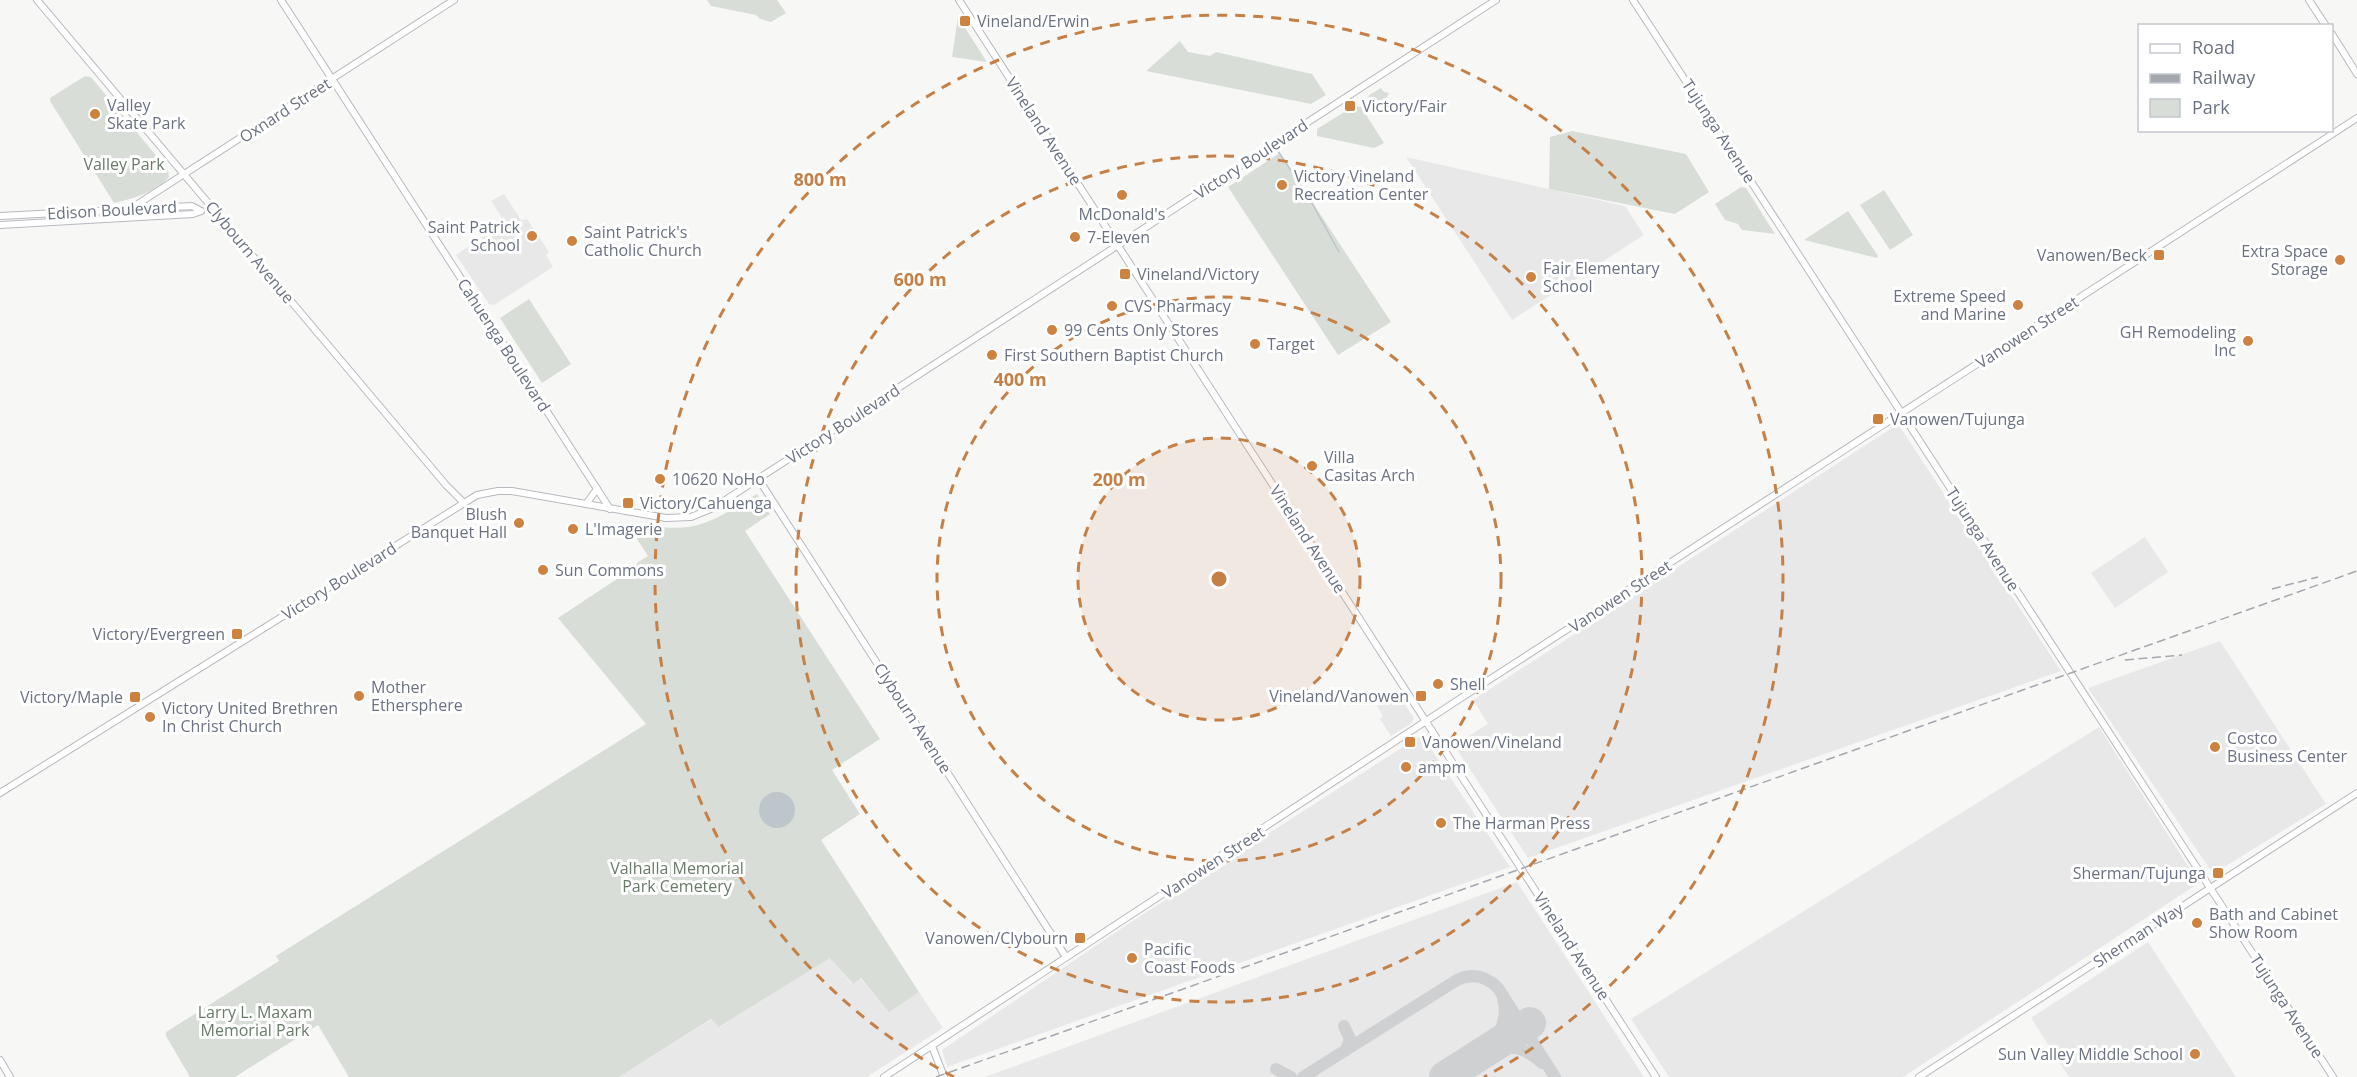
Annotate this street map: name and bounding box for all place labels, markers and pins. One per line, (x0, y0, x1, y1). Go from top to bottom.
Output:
place label: Vineland/Erwin (977, 10, 1089, 32)
marker: Vineland/Erwin (958, 14, 972, 28)
place label: Valley Skate Park (107, 94, 186, 134)
place label: Victory/Fair (1362, 95, 1447, 117)
marker: Victory/Fair (1343, 99, 1357, 113)
marker: Valley Skate Park (88, 107, 102, 121)
place label: Victory Vineland Recreation Center (1294, 165, 1429, 205)
marker: Victory Vineland Recreation Center (1275, 178, 1289, 192)
marker: McDonald's (1115, 188, 1129, 202)
place label: McDonald's (1079, 203, 1165, 225)
place label: Saint Patrick School (428, 216, 521, 256)
place label: Saint Patrick's Catholic Church (584, 221, 702, 261)
place label: 7-Eleven (1087, 226, 1150, 248)
marker: Saint Patrick School (525, 229, 539, 243)
marker: 7-Eleven (1068, 230, 1082, 244)
marker: Saint Patrick's Catholic Church (565, 234, 579, 248)
place label: Extra Space Storage (2241, 240, 2328, 280)
place label: Vanowen/Beck (2037, 244, 2148, 266)
marker: Vanowen/Beck (2152, 248, 2166, 262)
marker: Extra Space Storage (2333, 253, 2347, 267)
place label: Fair Elementary School (1543, 257, 1661, 297)
place label: Vineland/Victory (1137, 263, 1260, 285)
marker: Vineland/Victory (1118, 267, 1132, 281)
marker: Fair Elementary School (1524, 270, 1538, 284)
place label: Extreme Speed and Marine (1893, 285, 2006, 325)
place label: CVS Pharmacy (1124, 295, 1232, 317)
marker: Extreme Speed and Marine (2011, 298, 2025, 312)
marker: CVS Pharmacy (1105, 299, 1119, 313)
place label: 99 Cents Only Stores (1064, 319, 1219, 341)
place label: GH Remodeling Inc (2120, 321, 2236, 361)
marker: 99 Cents Only Stores (1045, 323, 1059, 337)
place label: Target (1267, 333, 1315, 355)
marker: GH Remodeling Inc (2241, 334, 2255, 348)
marker: Target (1248, 337, 1262, 351)
place label: First Southern Baptist Church (1004, 344, 1224, 366)
marker: First Southern Baptist Church (985, 348, 999, 362)
place label: Vanowen/Tujunga (1890, 408, 2025, 430)
marker: Vanowen/Tujunga (1871, 412, 1885, 426)
place label: Villa Casitas Arch (1324, 446, 1415, 486)
marker: Villa Casitas Arch (1305, 459, 1319, 473)
place label: 10620 NoHo (672, 468, 765, 490)
marker: 10620 NoHo (653, 472, 667, 486)
place label: Victory/Cahuenga (640, 492, 772, 514)
marker: Victory/Cahuenga (621, 496, 635, 510)
place label: Blush Banquet Hall (411, 503, 507, 543)
marker: Blush Banquet Hall (512, 516, 526, 530)
place label: L'Imagerie (585, 518, 662, 540)
marker: L'Imagerie (566, 522, 580, 536)
place label: Sun Commons (555, 559, 664, 581)
marker: Sun Commons (536, 563, 550, 577)
centre of rings (1209, 569, 1229, 589)
place label: Victory/Evergreen (93, 623, 225, 645)
marker: Victory/Evergreen (230, 627, 244, 641)
place label: Shell (1450, 673, 1486, 695)
place label: Mother Ethersphere (371, 676, 463, 716)
marker: Shell (1431, 677, 1445, 691)
place label: Vineland/Vanowen (1269, 685, 1409, 707)
place label: Victory/Maple (20, 686, 123, 708)
marker: Mother Ethersphere (352, 689, 366, 703)
marker: Vineland/Vanowen (1414, 689, 1428, 703)
marker: Victory/Maple (128, 690, 142, 704)
place label: Victory United Brethren In Christ Church (162, 697, 338, 737)
marker: Victory United Brethren In Christ Church (143, 710, 157, 724)
place label: Costco Business Center (2227, 727, 2348, 767)
place label: Vanowen/Vineland (1422, 731, 1562, 753)
marker: Vanowen/Vineland (1403, 735, 1417, 749)
marker: Costco Business Center (2208, 740, 2222, 754)
place label: ampm (1418, 756, 1466, 778)
marker: ampm (1399, 760, 1413, 774)
place label: The Harman Press (1453, 812, 1590, 834)
marker: The Harman Press (1434, 816, 1448, 830)
place label: Sherman/Tujunga (2073, 862, 2206, 884)
marker: Sherman/Tujunga (2211, 866, 2225, 880)
place label: Bath and Cabinet Show Room (2209, 903, 2338, 943)
marker: Bath and Cabinet Show Room (2190, 916, 2204, 930)
place label: Vanowen/Clybourn (925, 927, 1068, 949)
marker: Vanowen/Clybourn (1073, 931, 1087, 945)
place label: Pacific Coast Foods (1144, 938, 1235, 978)
marker: Pacific Coast Foods (1125, 951, 1139, 965)
place label: Sun Valley Middle School (1998, 1043, 2183, 1065)
marker: Sun Valley Middle School (2188, 1047, 2202, 1061)

